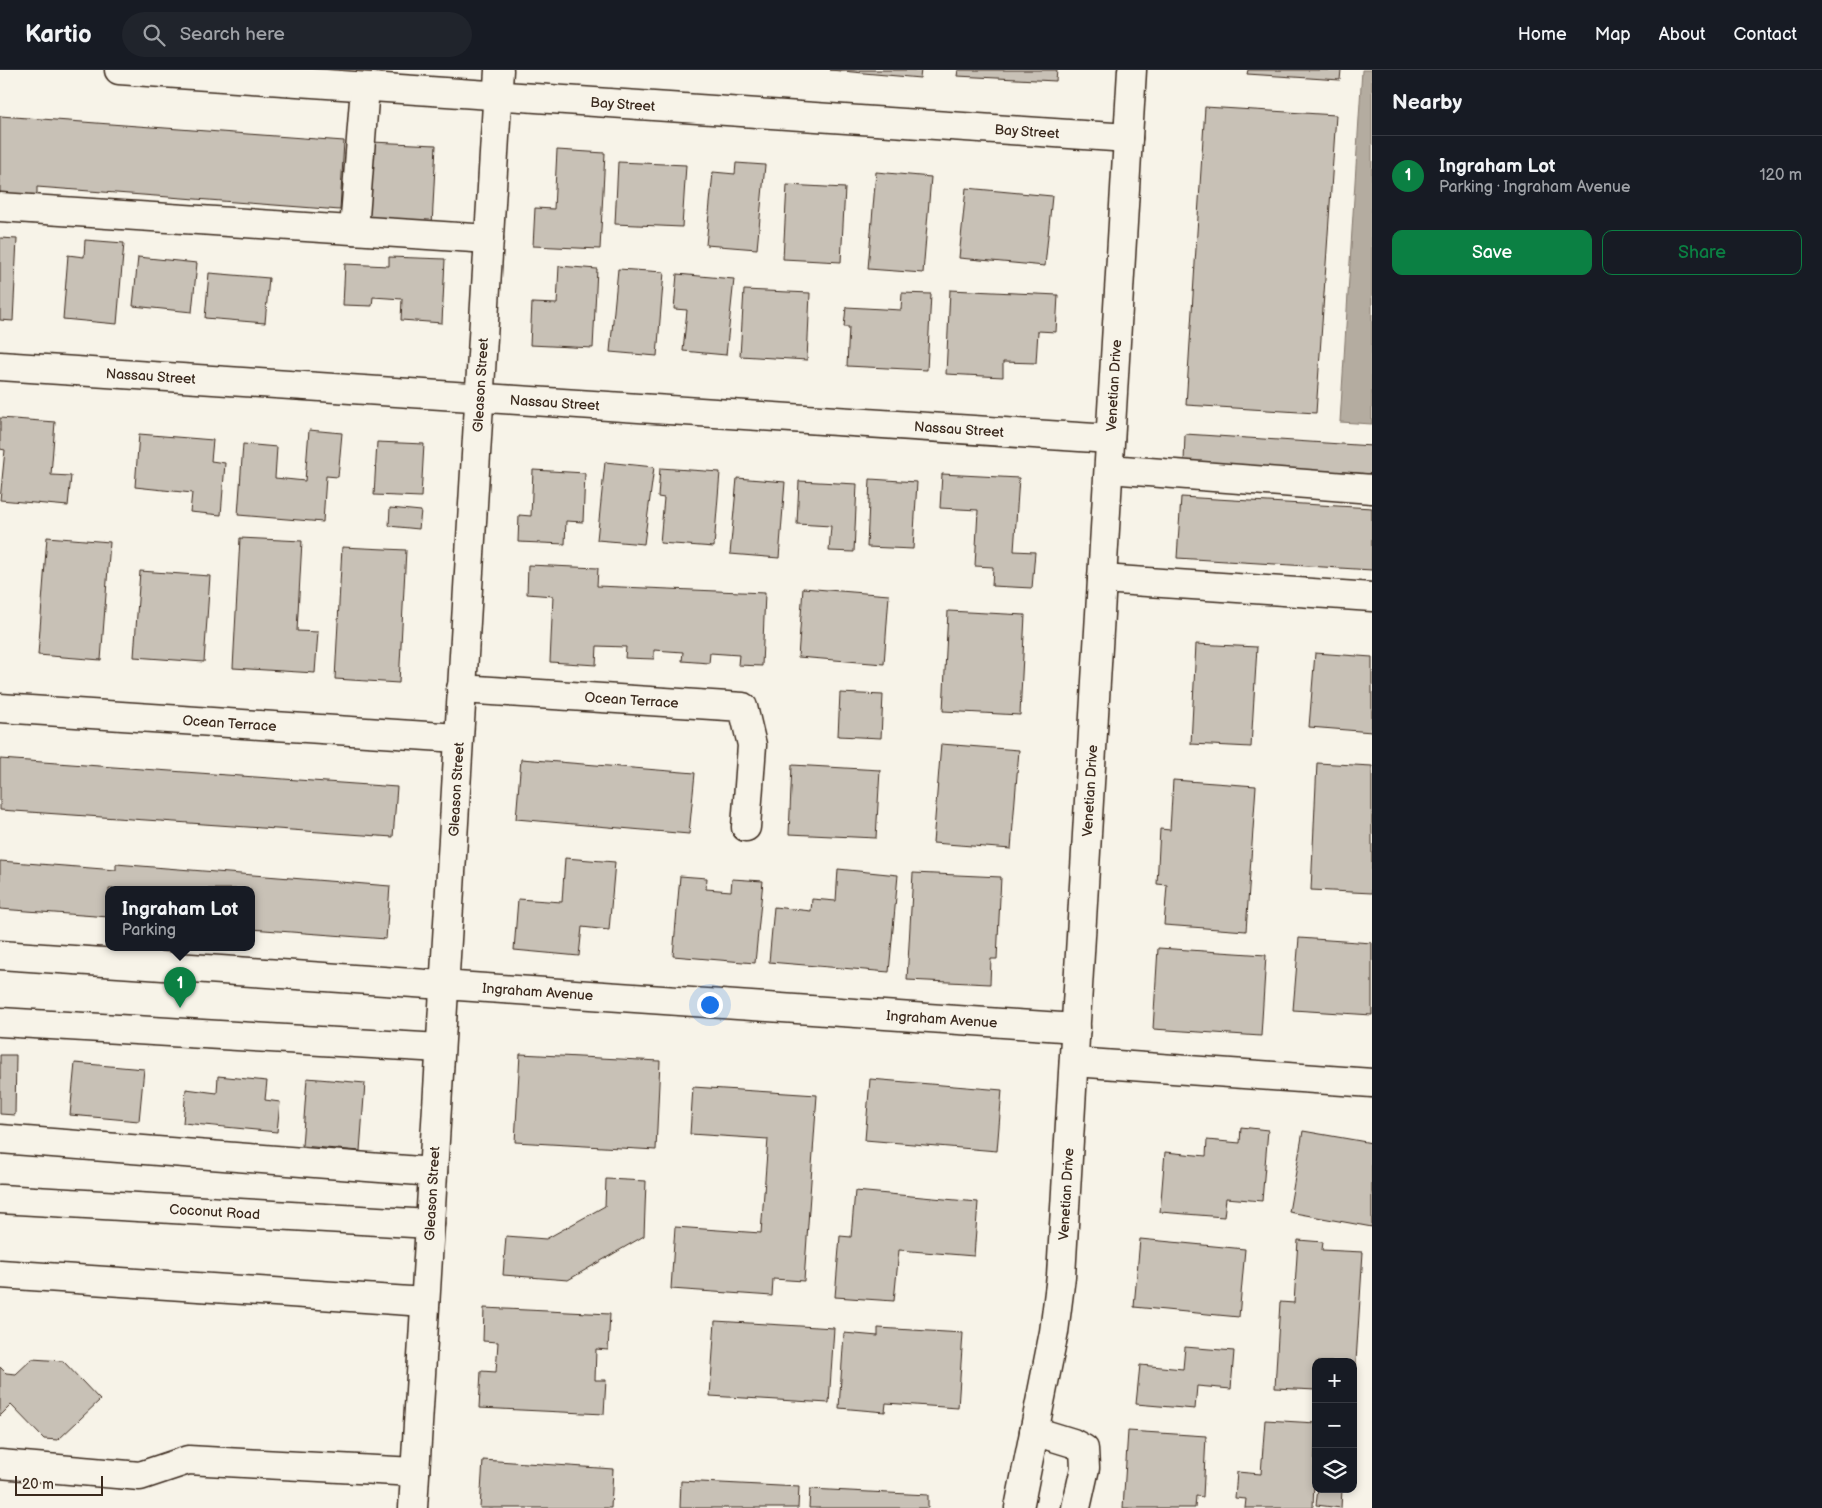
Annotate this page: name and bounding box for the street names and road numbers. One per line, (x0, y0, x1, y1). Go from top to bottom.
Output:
street label: Bay Street (590, 94, 656, 115)
street label: Bay Street (994, 121, 1061, 142)
street label: Gleason Street (469, 337, 492, 433)
street label: Venetian Drive (1103, 339, 1125, 432)
street label: Nassau Street (105, 365, 197, 388)
street label: Nassau Street (509, 392, 601, 414)
street label: Nassau Street (913, 418, 1005, 441)
street label: Ocean Terrace (584, 689, 679, 712)
street label: Ocean Terrace (182, 712, 277, 735)
street label: Gleason Street (445, 741, 468, 837)
street label: Venetian Drive (1079, 744, 1101, 837)
street label: Ingraham Avenue (482, 980, 594, 1004)
street label: Ingraham Avenue (886, 1007, 998, 1032)
street label: Gleason Street (421, 1145, 444, 1241)
street label: Venetian Drive (1055, 1147, 1078, 1241)
street label: Coconut Road (169, 1201, 261, 1223)

